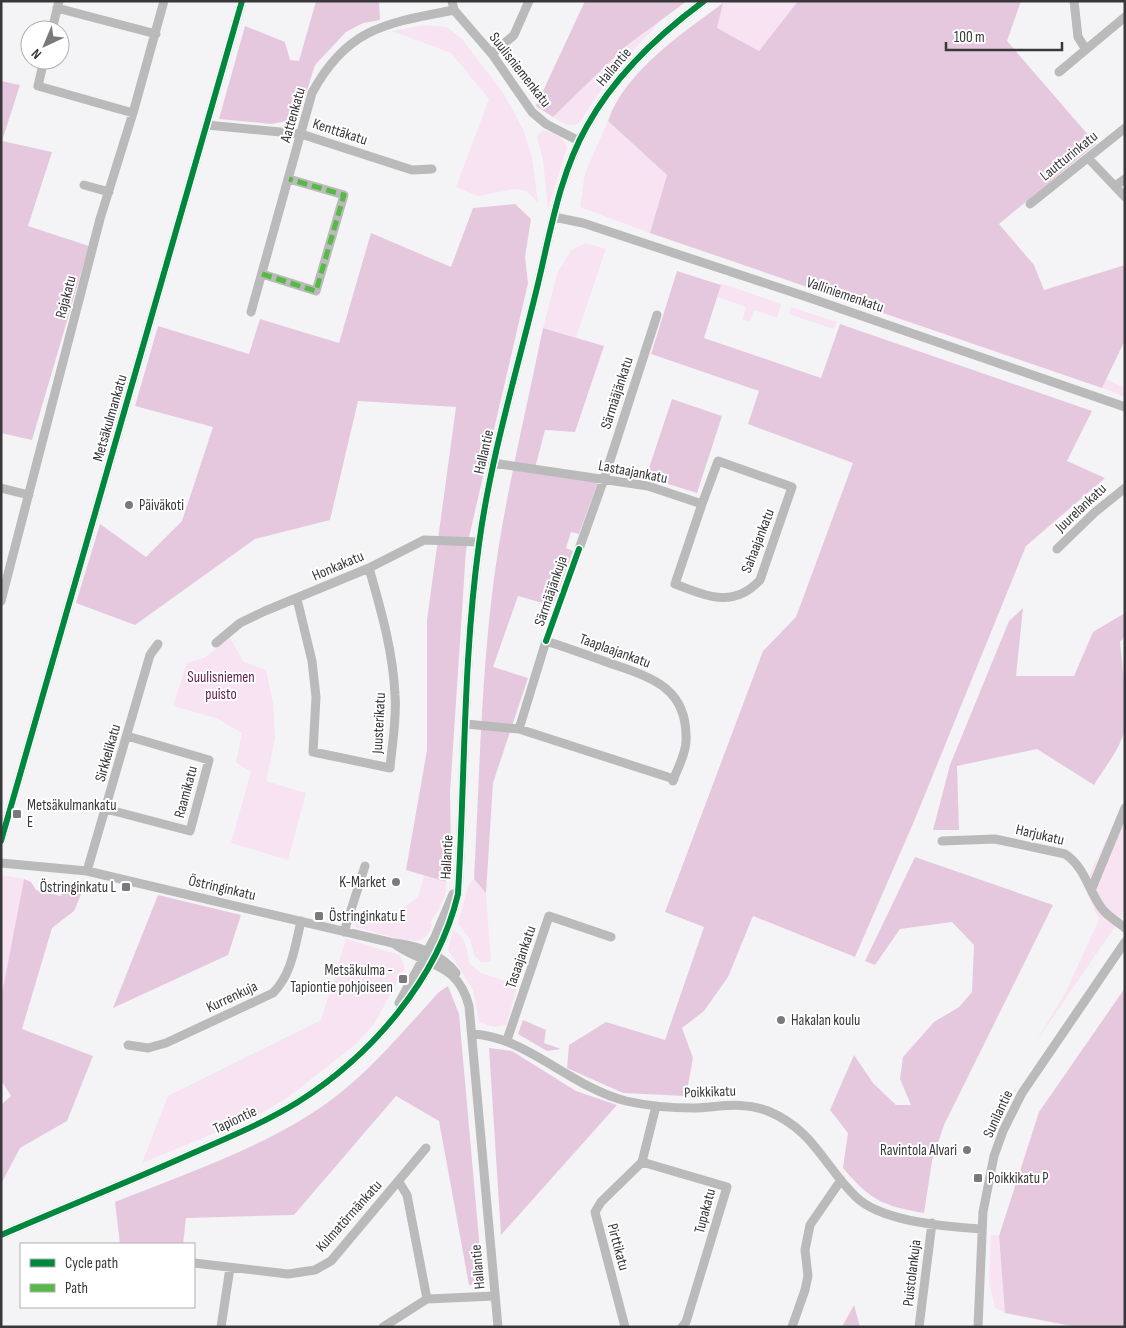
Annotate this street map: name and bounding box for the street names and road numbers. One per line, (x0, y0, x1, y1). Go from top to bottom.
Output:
street label: Suulisniemenkatu (485, 29, 555, 111)
street label: Hallantie (592, 44, 636, 90)
street label: Aattenkatu (276, 85, 310, 146)
street label: Kenttäkatu (310, 114, 370, 150)
street label: Lautturinkatu (1036, 127, 1102, 185)
street label: Valliniemenkatu (804, 273, 886, 317)
street label: Rajakatu (51, 274, 81, 320)
street label: Särmääjänkatu (596, 354, 638, 432)
street label: Metsäkulmankatu (89, 372, 131, 464)
street label: Hallantie (470, 428, 498, 476)
street label: Lastaajankatu (597, 456, 669, 488)
street label: Juurelankatu (1051, 480, 1111, 537)
street label: Sahaajankatu (737, 506, 779, 576)
street label: Honkakatu (309, 547, 367, 585)
street label: Särmääjänkuja (530, 553, 572, 629)
street label: Taaplaajankatu (577, 629, 653, 673)
street label: Juusterikatu (368, 692, 390, 755)
street label: Sirkkelikatu (91, 722, 125, 784)
street label: Raamikatu (170, 764, 202, 820)
street label: Harjukatu (1014, 820, 1066, 850)
street label: Hallantie (436, 834, 458, 880)
street label: Östringinkatu (187, 871, 257, 905)
street label: Tasaajankatu (501, 923, 541, 991)
street label: Kurrenkuja (203, 977, 261, 1017)
street label: Poikkikatu (684, 1082, 736, 1102)
street label: Sunilantie (979, 1087, 1017, 1141)
street label: Tapiontie (210, 1102, 260, 1138)
street label: Kulmatörmänkatu (312, 1176, 386, 1256)
street label: Tupakatu (690, 1187, 720, 1235)
street label: Pirttikatu (603, 1221, 633, 1273)
street label: Puistolankuja (898, 1238, 926, 1307)
street label: Hallantie (467, 1244, 489, 1290)

